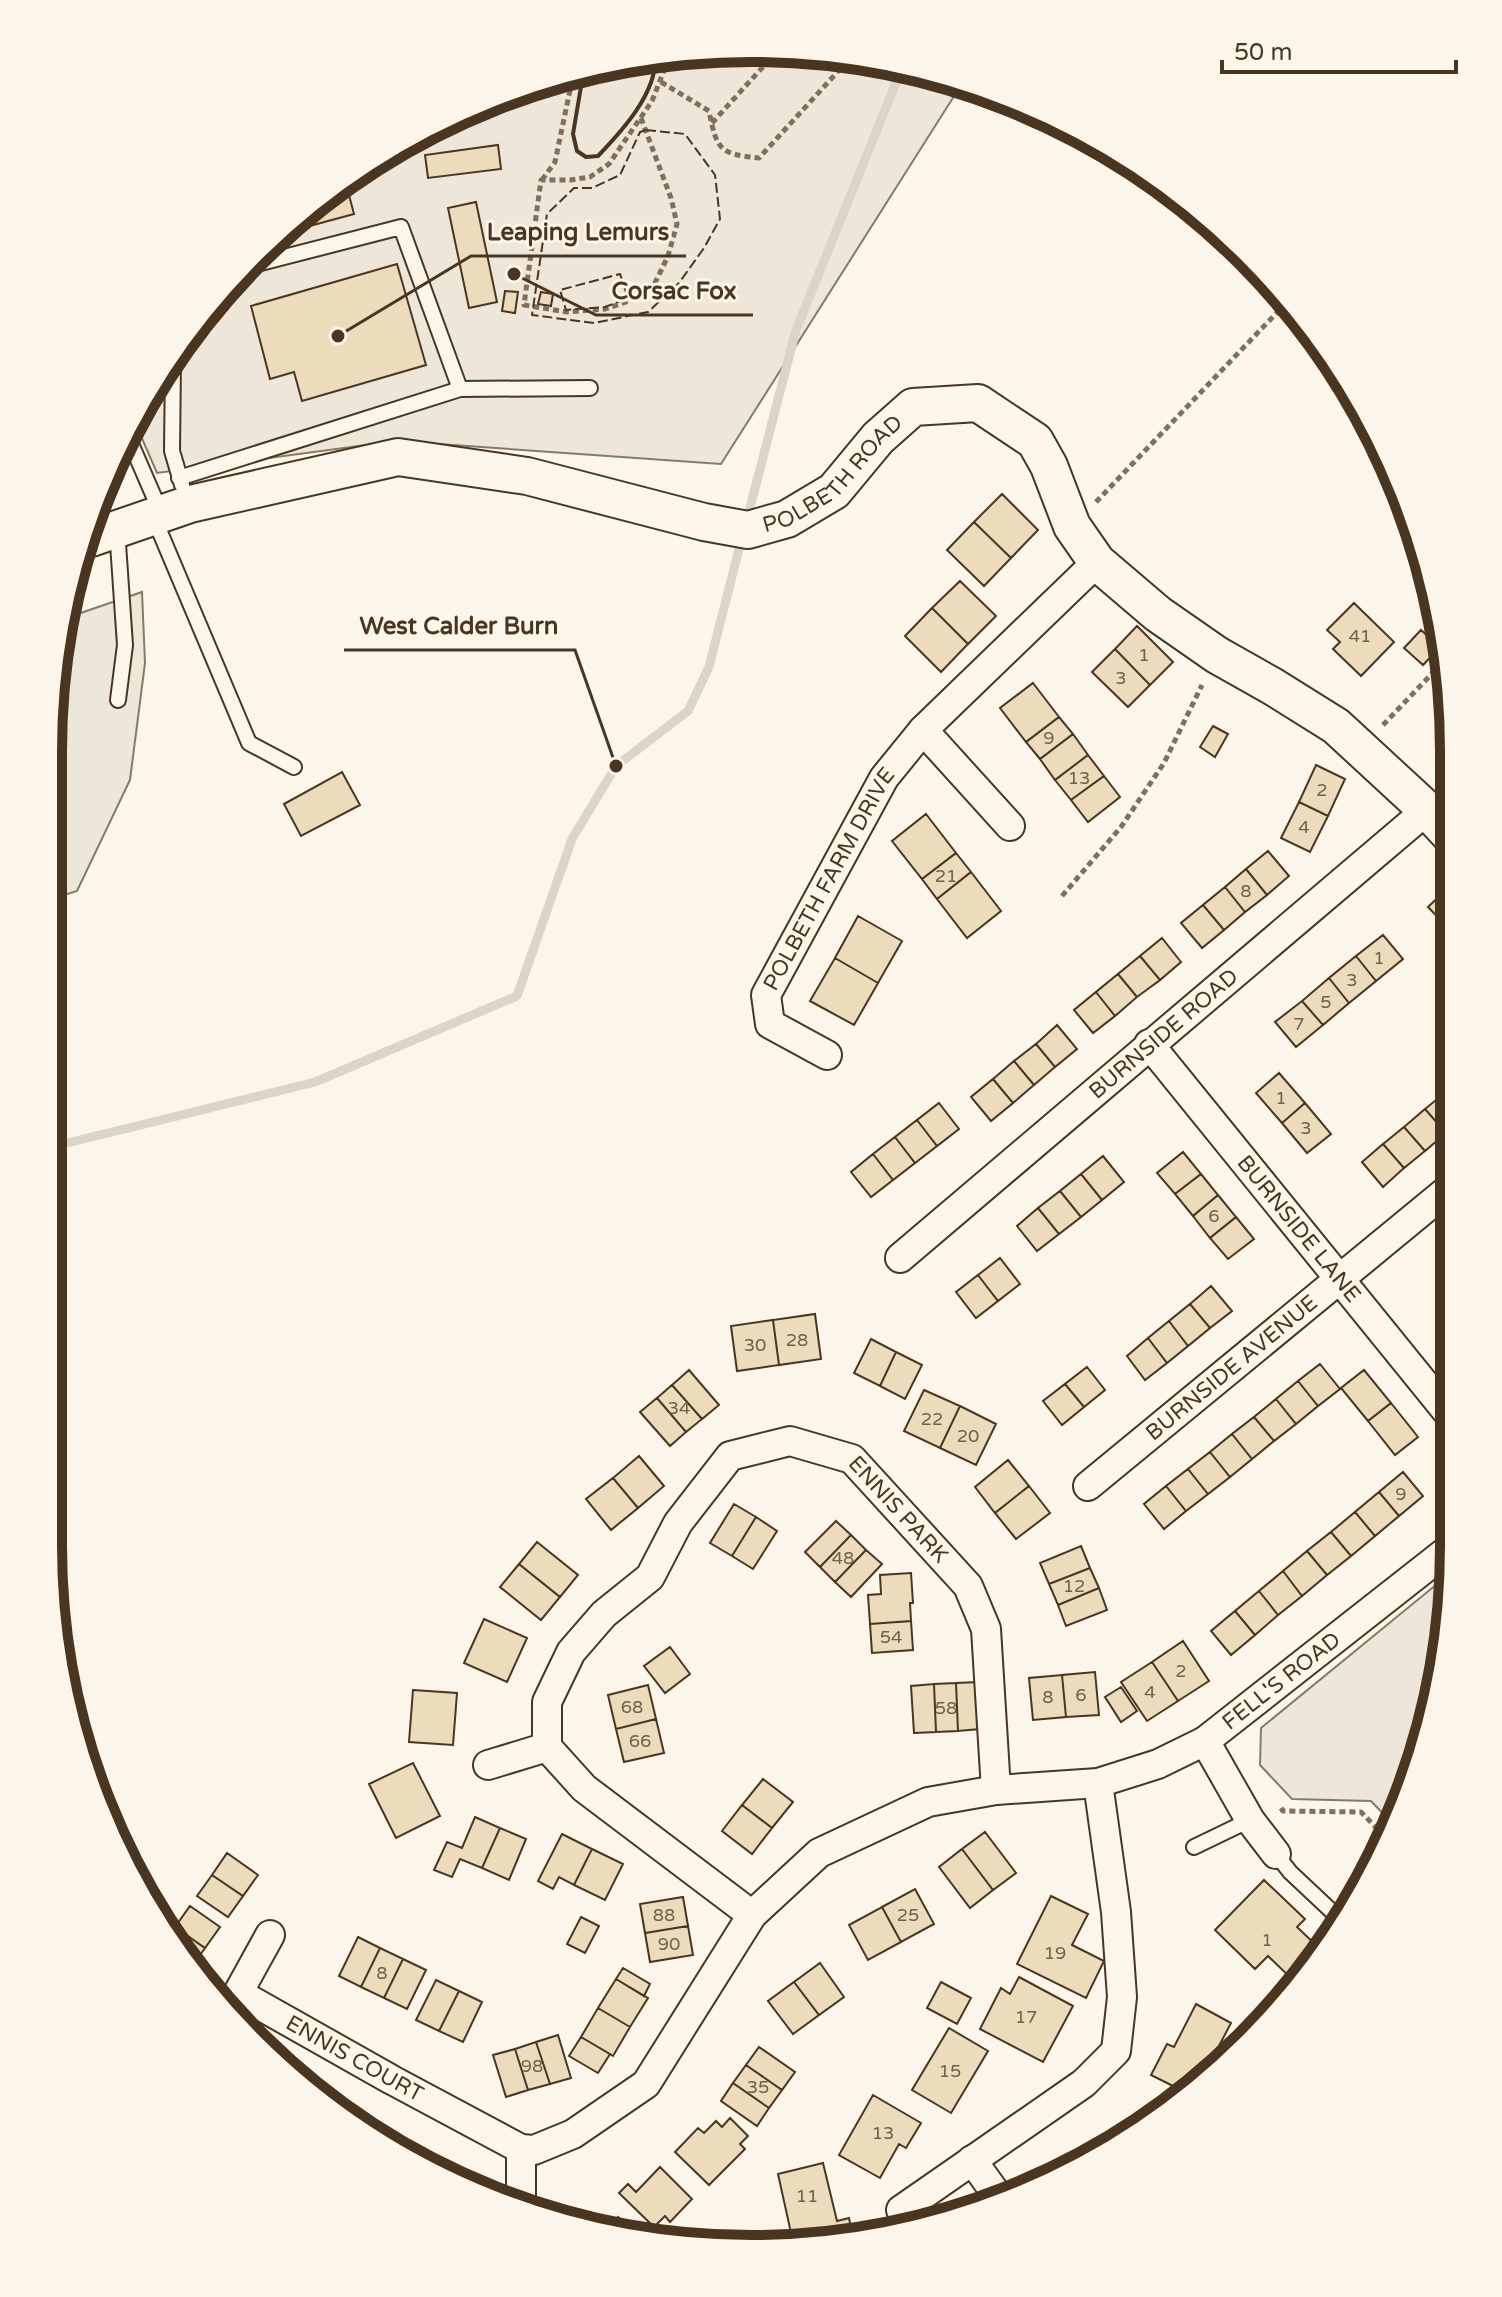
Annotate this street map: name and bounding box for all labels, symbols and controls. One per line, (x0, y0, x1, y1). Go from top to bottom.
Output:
scale bar (1222, 24, 1456, 74)
text: 50 m (1234, 38, 1292, 67)
callout: Leaping Lemurs (471, 208, 686, 256)
text: Leaping Lemurs (487, 218, 669, 247)
callout: Corsac Fox (596, 267, 753, 315)
text: Corsac Fox (611, 277, 737, 306)
street label: POLBETH ROAD (760, 410, 908, 538)
callout: West Calder Burn (344, 602, 575, 650)
text: West Calder Burn (360, 612, 558, 641)
house number: 41 (1349, 625, 1371, 647)
house number: 1 (1138, 644, 1150, 666)
house number: 3 (1115, 667, 1127, 689)
house number: 9 (1043, 727, 1055, 749)
street label: POLBETH FARM DRIVE (758, 762, 900, 995)
house number: 13 (1068, 767, 1090, 789)
house number: 2 (1316, 779, 1328, 801)
house number: 4 (1298, 816, 1310, 838)
house number: 21 (935, 865, 957, 887)
house number: 8 (1240, 880, 1252, 902)
house number: 1 (1373, 947, 1385, 969)
street label: BURNSIDE ROAD (1084, 963, 1244, 1105)
house number: 3 (1346, 969, 1358, 991)
house number: 5 (1320, 991, 1332, 1013)
house number: 7 (1293, 1013, 1305, 1035)
house number: 1 (1275, 1087, 1287, 1109)
house number: 3 (1300, 1117, 1312, 1139)
street label: BURNSIDE LANE (1232, 1150, 1366, 1308)
house number: 6 (1208, 1205, 1220, 1227)
street label: BURNSIDE AVENUE (1140, 1290, 1323, 1446)
house number: 28 (786, 1329, 808, 1351)
house number: 30 (744, 1334, 766, 1356)
house number: 34 (668, 1397, 690, 1419)
house number: 22 (921, 1408, 943, 1430)
house number: 20 (957, 1425, 979, 1447)
street label: ENNIS PARK (843, 1451, 954, 1568)
house number: 9 (1395, 1483, 1407, 1505)
house number: 48 (832, 1547, 854, 1569)
house number: 12 (1063, 1575, 1085, 1597)
house number: 54 (880, 1626, 902, 1648)
street label: FELL'S ROAD (1217, 1626, 1346, 1735)
house number: 2 (1175, 1660, 1187, 1682)
house number: 4 (1144, 1681, 1156, 1703)
house number: 6 (1075, 1684, 1087, 1706)
house number: 8 (1042, 1686, 1054, 1708)
house number: 68 (621, 1696, 643, 1718)
house number: 58 (935, 1697, 957, 1719)
house number: 66 (629, 1730, 651, 1752)
house number: 88 (653, 1904, 675, 1926)
house number: 25 (897, 1904, 919, 1926)
house number: 1 (1261, 1929, 1273, 1951)
house number: 90 (658, 1933, 680, 1955)
house number: 19 (1044, 1942, 1066, 1964)
house number: 8 (376, 1962, 388, 1984)
house number: 17 (1015, 2006, 1037, 2028)
street label: ENNIS COURT (281, 2010, 428, 2108)
house number: 98 (521, 2055, 543, 2077)
house number: 15 (939, 2060, 961, 2082)
house number: 35 (747, 2076, 769, 2098)
house number: 13 (872, 2122, 894, 2144)
house number: 11 (796, 2185, 818, 2207)

